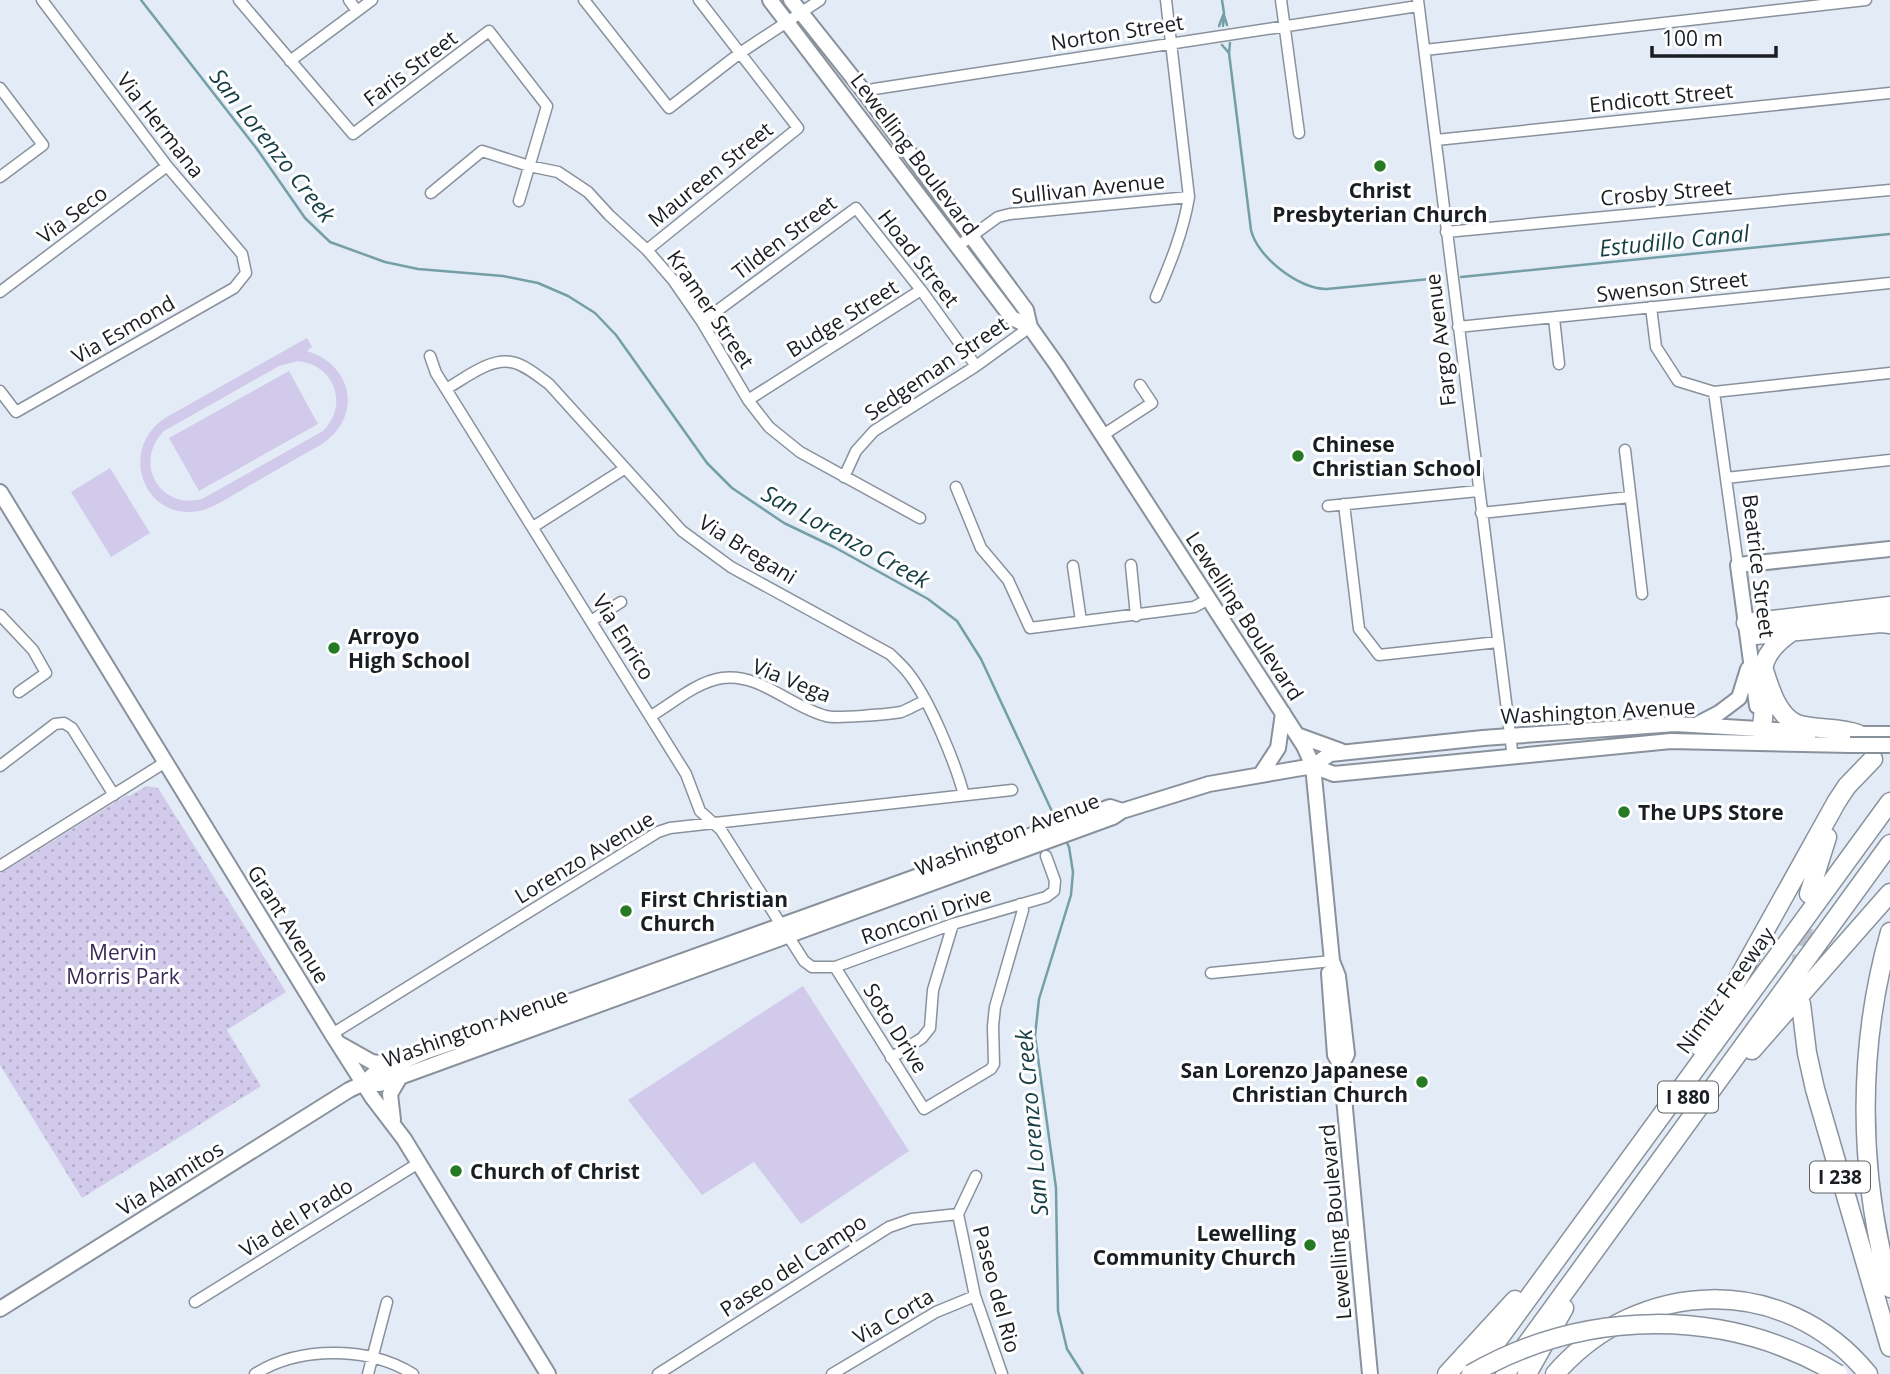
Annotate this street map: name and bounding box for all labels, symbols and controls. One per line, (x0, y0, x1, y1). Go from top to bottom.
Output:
street label: Norton Street (1049, 8, 1185, 56)
scale bar (1652, 14, 1776, 58)
street label: Faris Street (357, 24, 463, 112)
text: 100 m (1662, 24, 1723, 52)
water label: San Lorenzo Creek (203, 61, 344, 229)
street label: Via Hermana (111, 67, 211, 183)
street label: Lewelling Boulevard (845, 67, 985, 241)
street label: Endicott Street (1588, 76, 1734, 118)
street label: Maureen Street (642, 115, 778, 233)
marker: Christ Presbyterian Church (1372, 158, 1388, 174)
street label: Sullivan Avenue (1010, 166, 1166, 210)
street label: Crosby Street (1599, 172, 1733, 212)
place label: Christ Presbyterian Church (1272, 176, 1488, 228)
street label: Via Seco (31, 178, 113, 250)
street label: Tilden Street (726, 189, 842, 285)
street label: Hoad Street (872, 203, 966, 313)
water label: Estudillo Canal (1597, 216, 1752, 264)
street label: Kramer Street (661, 244, 761, 374)
street label: Swenson Street (1595, 264, 1749, 308)
street label: Fargo Avenue (1418, 272, 1462, 408)
street label: Budge Street (781, 273, 903, 363)
street label: Via Esmond (66, 288, 180, 370)
street label: Sedgeman Street (859, 310, 1013, 426)
place label: Chinese Christian School (1312, 430, 1482, 482)
marker: Chinese Christian School (1290, 448, 1306, 464)
water label: San Lorenzo Creek (756, 477, 936, 596)
street label: Beatrice Street (1736, 493, 1782, 639)
street label: Via Bregani (694, 508, 802, 590)
street label: Lewelling Boulevard (1180, 526, 1310, 706)
street label: Via Enrico (587, 589, 661, 685)
place label: Arroyo High School (348, 622, 470, 674)
marker: Arroyo High School (326, 640, 342, 656)
street label: Via Vega (749, 652, 835, 708)
street label: Washington Avenue (1500, 692, 1696, 730)
street label: Washington Avenue (911, 786, 1103, 882)
place label: The UPS Store (1638, 798, 1784, 826)
street label: Lorenzo Avenue (509, 804, 659, 910)
marker: The UPS Store (1616, 804, 1632, 820)
street label: Grant Avenue (242, 860, 336, 988)
street label: Ronconi Drive (857, 880, 995, 950)
place label: First Christian Church (640, 885, 788, 937)
marker: First Christian Church (618, 903, 634, 919)
street label: Nimitz Freeway (1670, 921, 1781, 1059)
park label: Mervin Morris Park (66, 938, 180, 990)
street label: Soto Drive (857, 978, 935, 1078)
street label: Washington Avenue (379, 980, 571, 1074)
water label: San Lorenzo Creek (1007, 1027, 1055, 1218)
place label: San Lorenzo Japanese Christian Church (1181, 1056, 1408, 1108)
marker: San Lorenzo Japanese Christian Church (1414, 1074, 1430, 1090)
road number: I 880 (1658, 1082, 1718, 1112)
street label: Lewelling Boulevard (1313, 1123, 1357, 1321)
street label: Via Alamitos (112, 1134, 228, 1222)
place label: Church of Christ (470, 1157, 640, 1185)
road number: I 238 (1810, 1162, 1870, 1192)
marker: Church of Christ (448, 1163, 464, 1179)
street label: Via del Prado (234, 1171, 358, 1263)
street label: Paseo del Campo (714, 1207, 872, 1323)
place label: Lewelling Community Church (1093, 1219, 1296, 1271)
street label: Paseo del Rio (967, 1222, 1027, 1356)
marker: Lewelling Community Church (1302, 1237, 1318, 1253)
street label: Via Corta (848, 1282, 938, 1350)

